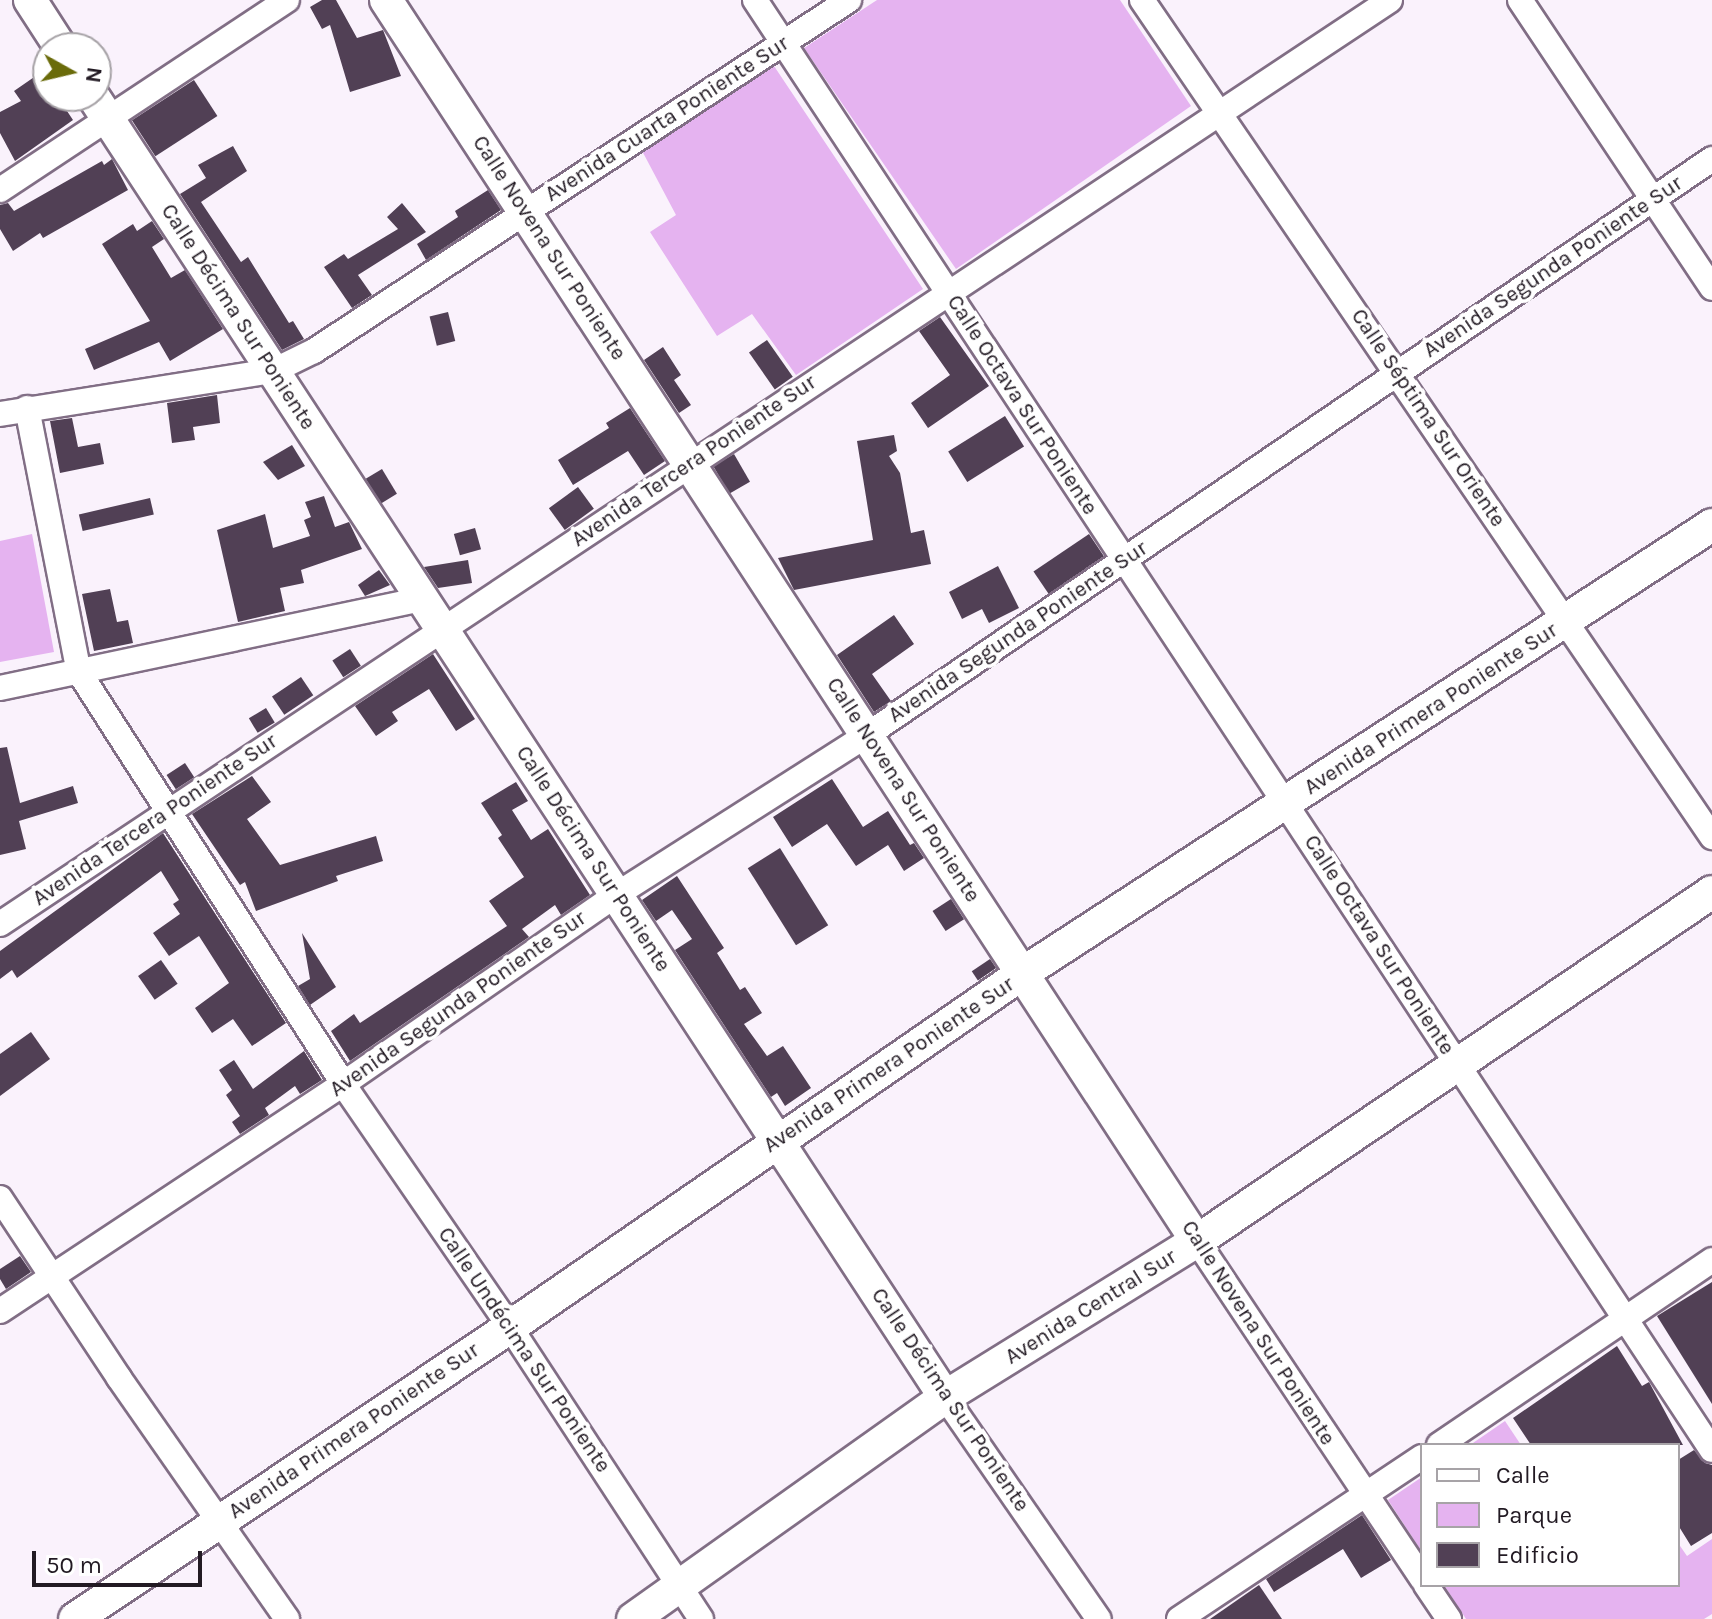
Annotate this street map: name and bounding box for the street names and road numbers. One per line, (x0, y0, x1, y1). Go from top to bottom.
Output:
street label: Avenida Cuarta Poniente Sur (540, 30, 794, 208)
street label: Calle Novena Sur Poniente (466, 131, 632, 365)
street label: Avenida Segunda Poniente Sur (1418, 170, 1688, 364)
street label: Calle Décima Sur Poniente (155, 199, 321, 435)
street label: Calle Octava Sur Poniente (941, 290, 1103, 520)
street label: Calle Séptima Sur Oriente (1345, 304, 1511, 532)
street label: Avenida Tercera Poniente Sur (567, 369, 821, 553)
street label: Avenida Segunda Poniente Sur (883, 535, 1153, 729)
street label: Avenida Primera Poniente Sur (1299, 617, 1563, 801)
street label: Calle Novena Sur Poniente (820, 673, 986, 907)
street label: Avenida Tercera Poniente Sur (28, 728, 282, 912)
street label: Calle Décima Sur Poniente (510, 741, 676, 977)
street label: Calle Octava Sur Poniente (1298, 830, 1460, 1060)
street label: Avenida Segunda Poniente Sur (325, 905, 591, 1103)
street label: Avenida Primera Poniente Sur (759, 971, 1019, 1159)
street label: Calle Novena Sur Poniente (1175, 1216, 1341, 1450)
street label: Calle Undécima Sur Poniente (432, 1222, 616, 1478)
street label: Avenida Central Sur (1000, 1244, 1182, 1370)
street label: Calle Décima Sur Poniente (865, 1283, 1035, 1517)
street label: Avenida Primera Poniente Sur (224, 1337, 484, 1525)

